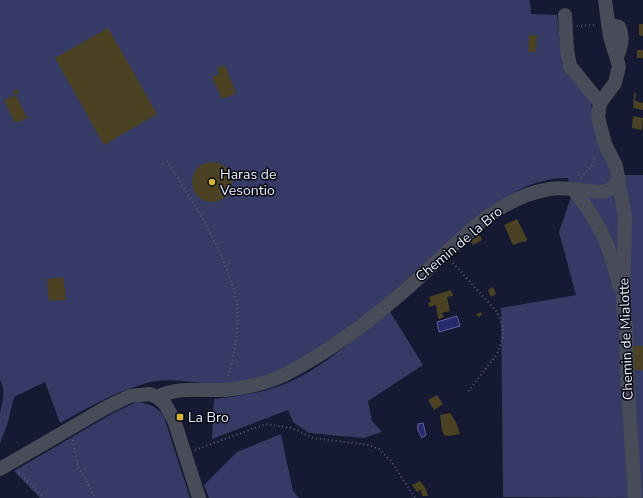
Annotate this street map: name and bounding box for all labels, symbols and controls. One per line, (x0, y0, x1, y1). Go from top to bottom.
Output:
place label: Haras de Vesontio (219, 165, 276, 200)
marker: Haras de Vesontio (207, 177, 217, 187)
street label: Chemin de la Bro (411, 202, 507, 286)
street label: Chemin de Mialotte (614, 278, 638, 400)
place label: La Bro (188, 408, 229, 427)
marker: La Bro (175, 412, 185, 422)

